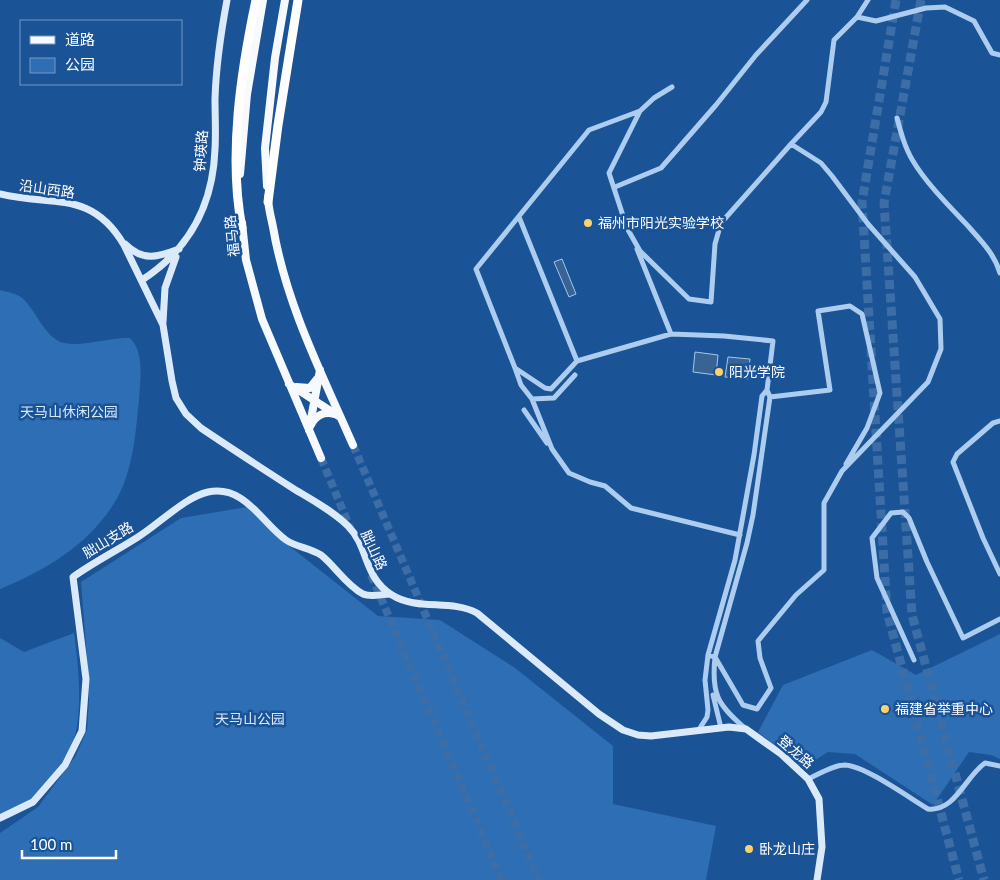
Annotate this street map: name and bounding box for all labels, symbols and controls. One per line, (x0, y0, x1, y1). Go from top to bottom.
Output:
legend (20, 20, 182, 85)
text: 道路 (65, 30, 95, 48)
text: 公园 (65, 55, 95, 73)
street label: 钟瑛路 (191, 129, 210, 173)
street label: 沿山西路 (18, 176, 76, 201)
street label: 福马路 (221, 214, 242, 258)
place label: 福州市阳光实验学校 (598, 214, 724, 231)
marker: 福州市阳光实验学校 (582, 217, 594, 229)
place label: 阳光学院 (729, 363, 785, 380)
marker: 阳光学院 (713, 366, 725, 378)
park label: 天马山休闲公园 (20, 403, 118, 420)
street label: 胐山支路 (79, 518, 136, 561)
street label: 胐山路 (358, 527, 391, 572)
place label: 福建省举重中心 (895, 700, 993, 717)
marker: 福建省举重中心 (879, 703, 891, 715)
park label: 天马山公园 (215, 710, 285, 727)
street label: 登龙路 (775, 731, 818, 772)
scale bar (22, 828, 116, 860)
text: 100 m (30, 835, 72, 853)
place label: 卧龙山庄 (759, 840, 815, 857)
marker: 卧龙山庄 (743, 843, 755, 855)

